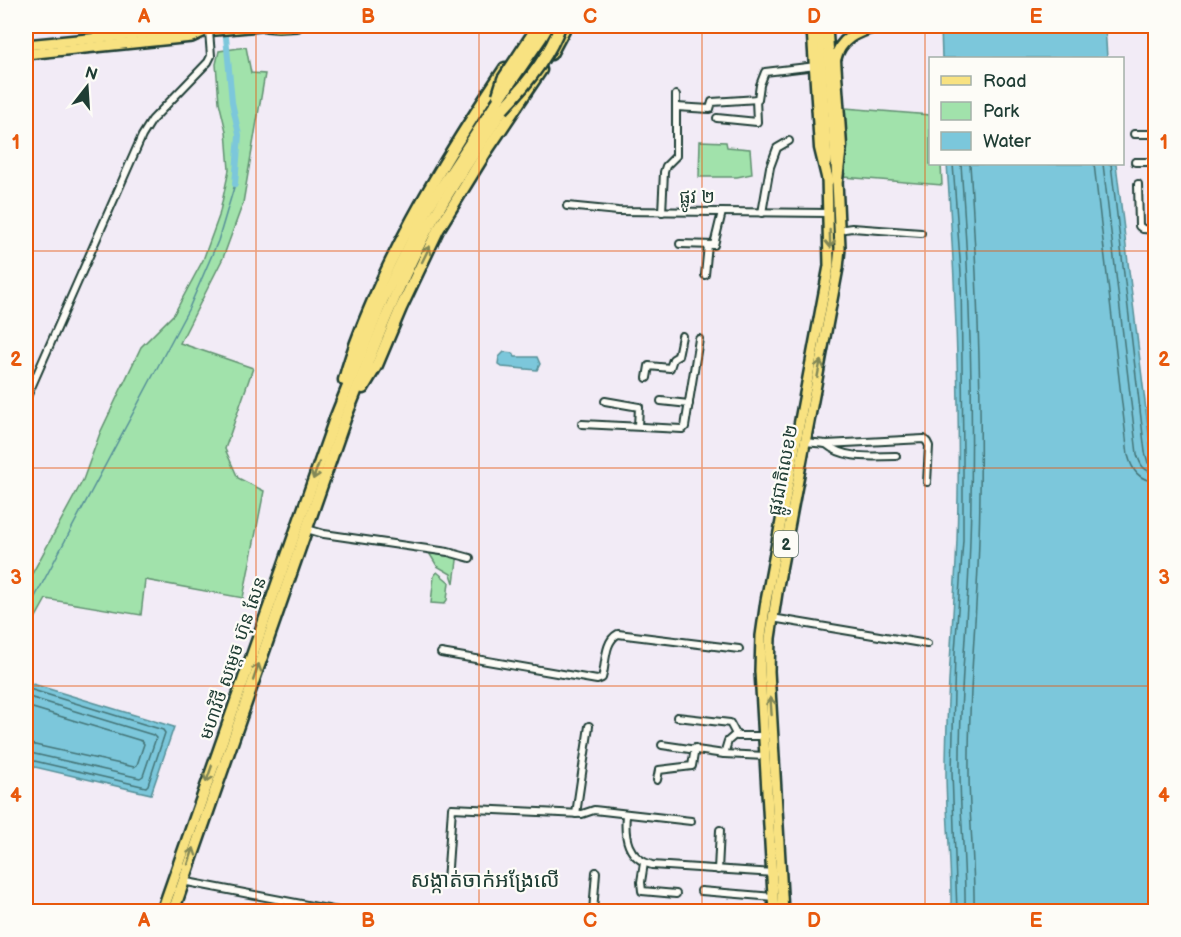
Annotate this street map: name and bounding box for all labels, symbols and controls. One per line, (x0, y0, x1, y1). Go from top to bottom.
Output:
text: A (137, 5, 151, 29)
text: B (361, 5, 375, 29)
text: C (583, 5, 597, 29)
text: D (807, 5, 821, 29)
text: E (1030, 5, 1043, 29)
north arrow (57, 57, 117, 117)
legend (929, 57, 1124, 165)
text: N (82, 63, 99, 85)
text: Road (983, 71, 1027, 92)
text: Park (983, 101, 1019, 122)
text: 1 (12, 131, 20, 155)
text: Water (983, 131, 1031, 152)
text: 1 (1160, 131, 1168, 155)
street label: ផ្លូវ ២ (679, 187, 715, 213)
one-way arrow (824, 229, 835, 249)
one-way arrow (421, 245, 433, 263)
text: 2 (10, 348, 22, 372)
text: 2 (1158, 348, 1170, 372)
one-way arrow (814, 360, 825, 379)
street label: ផ្លូវជាតិលេខ២ (764, 423, 808, 518)
one-way arrow (310, 461, 321, 480)
road number: 2 (774, 531, 798, 557)
text: 3 (10, 566, 22, 590)
text: 3 (1158, 566, 1170, 590)
street label: មហាវិថី សម្តេច ហ៊ុន សែន (194, 573, 273, 743)
one-way arrow (252, 663, 263, 682)
one-way arrow (765, 697, 776, 717)
one-way arrow (203, 764, 214, 782)
text: 4 (10, 784, 22, 808)
text: 4 (1158, 784, 1170, 808)
one-way arrow (187, 847, 198, 866)
district label: សង្កាត់ចាក់អង្រែលើ (410, 868, 560, 894)
text: A (137, 909, 151, 933)
text: B (361, 909, 375, 933)
text: C (583, 909, 597, 933)
text: D (807, 909, 821, 933)
text: E (1030, 909, 1043, 933)

